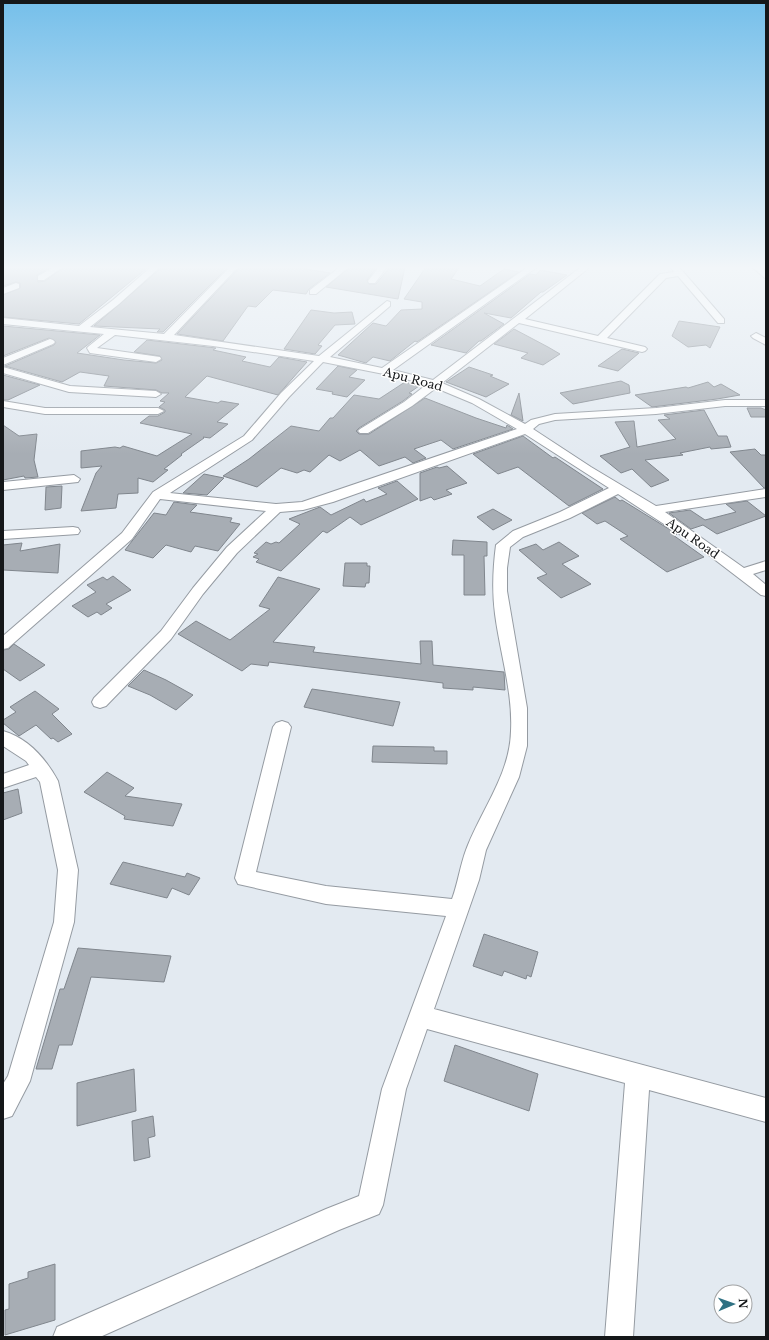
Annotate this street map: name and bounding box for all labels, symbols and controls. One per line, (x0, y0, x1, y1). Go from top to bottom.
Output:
street label: Apu Road (381, 364, 444, 394)
street label: Apu Road (663, 514, 722, 562)
north arrow (713, 1284, 753, 1324)
text: N (736, 1298, 750, 1310)

